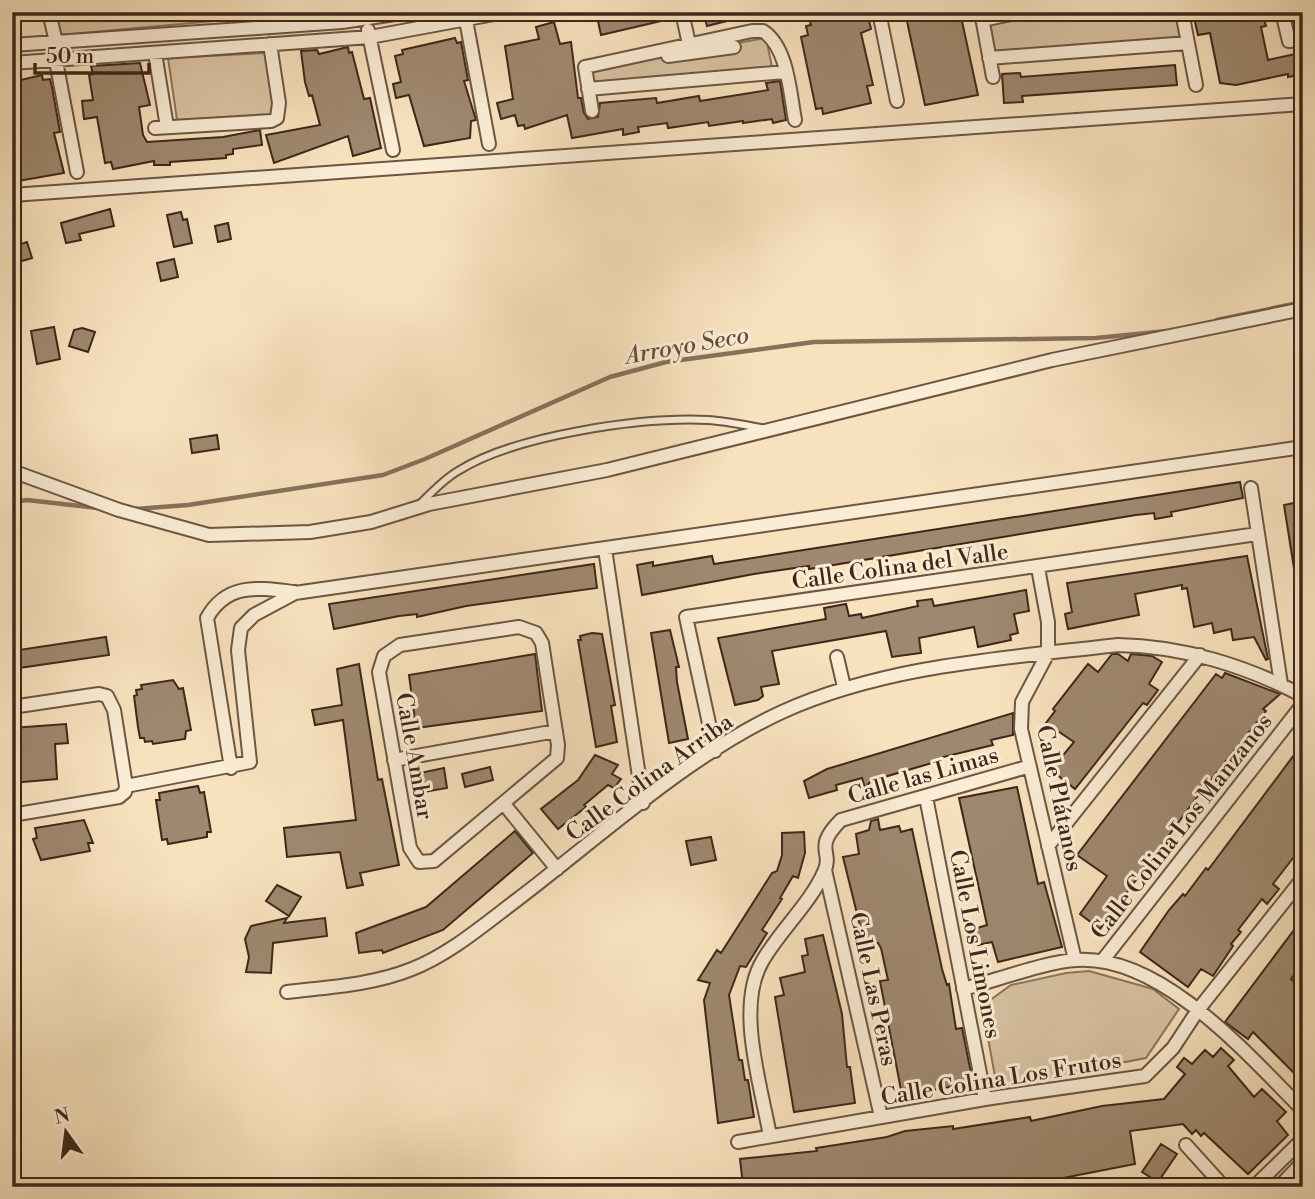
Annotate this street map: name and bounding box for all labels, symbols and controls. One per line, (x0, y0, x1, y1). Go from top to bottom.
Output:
scale bar (35, 32, 149, 76)
text: 50 m (46, 44, 94, 70)
water label: Arroyo Seco (620, 320, 751, 372)
street label: Calle Colina del Valle (790, 538, 1010, 596)
street label: Calle Ambar (389, 691, 439, 822)
street label: Calle Colina Arriba (561, 708, 739, 848)
street label: Calle Colina Los Manzanos (1085, 708, 1279, 945)
street label: Calle Plátanos (1030, 723, 1088, 874)
street label: Calle las Limas (845, 741, 1002, 811)
street label: Calle Los Limones (943, 847, 1007, 1041)
street label: Calle Las Peras (843, 910, 903, 1069)
street label: Calle Colina Los Frutos (879, 1046, 1123, 1112)
north arrow (32, 1098, 102, 1168)
text: N (52, 1103, 72, 1130)

